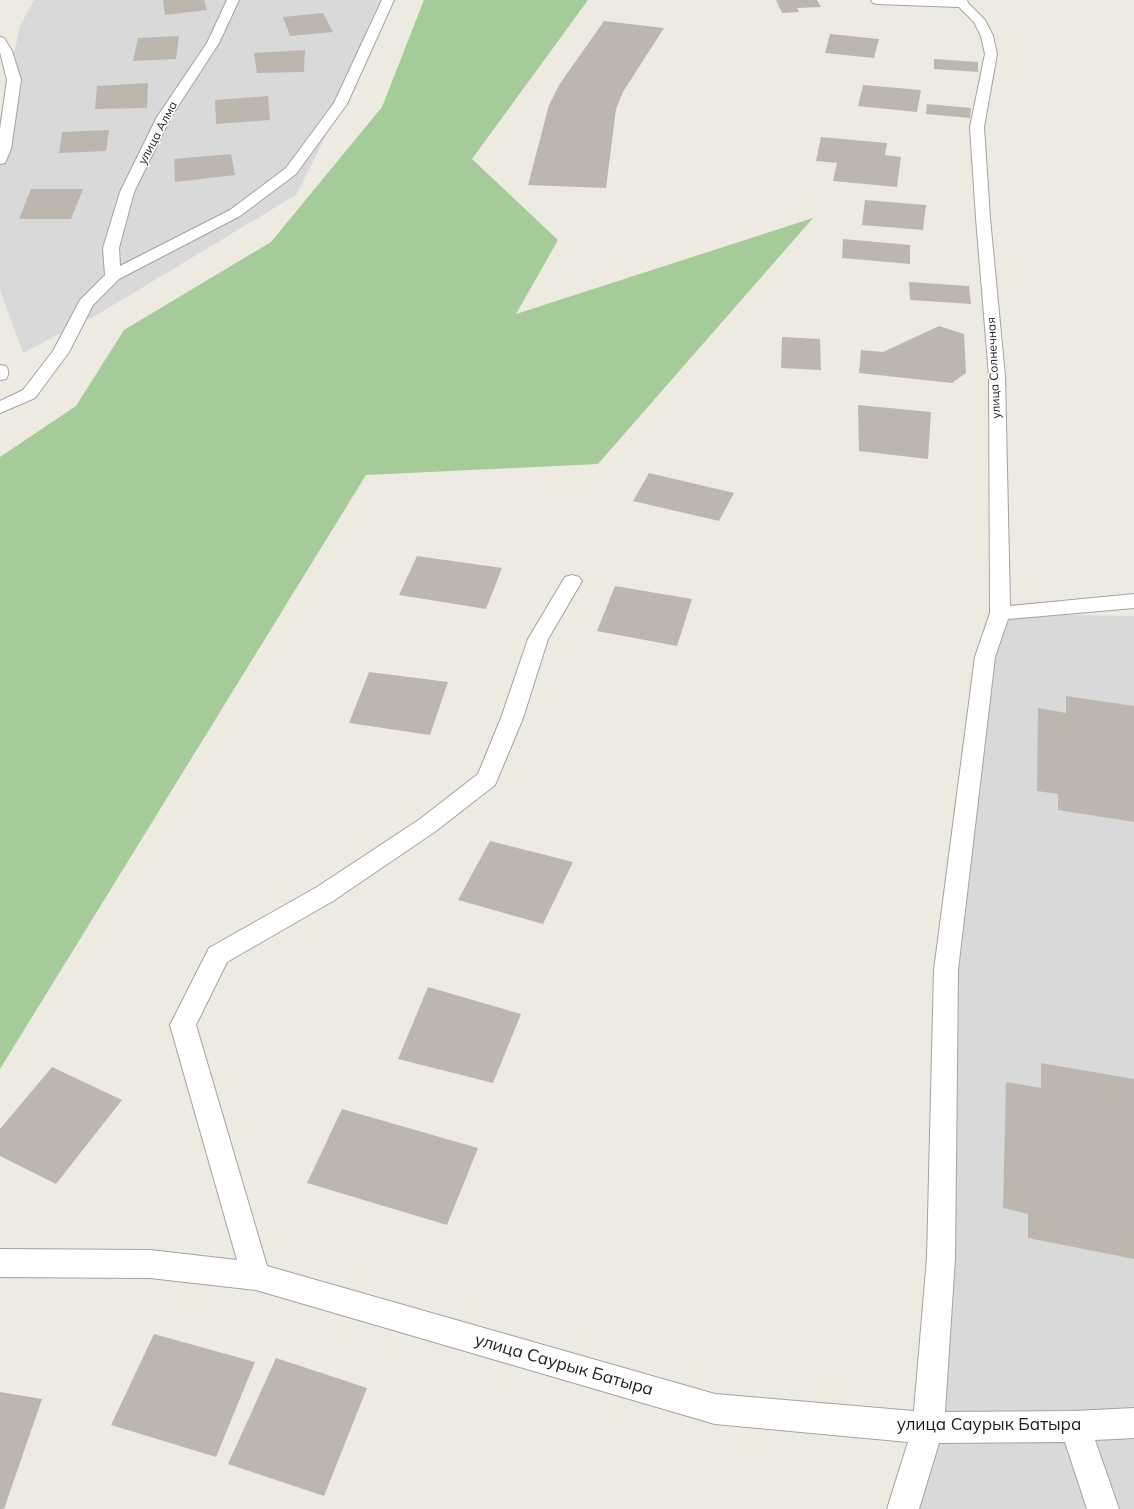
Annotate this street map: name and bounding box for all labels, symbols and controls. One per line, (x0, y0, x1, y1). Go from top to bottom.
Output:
street label: улица Алма (135, 99, 181, 167)
street label: улица Солнечная (984, 317, 1004, 419)
street label: улица Саурык Батыра (472, 1330, 656, 1400)
street label: улица Саурык Батыра (897, 1415, 1081, 1435)

